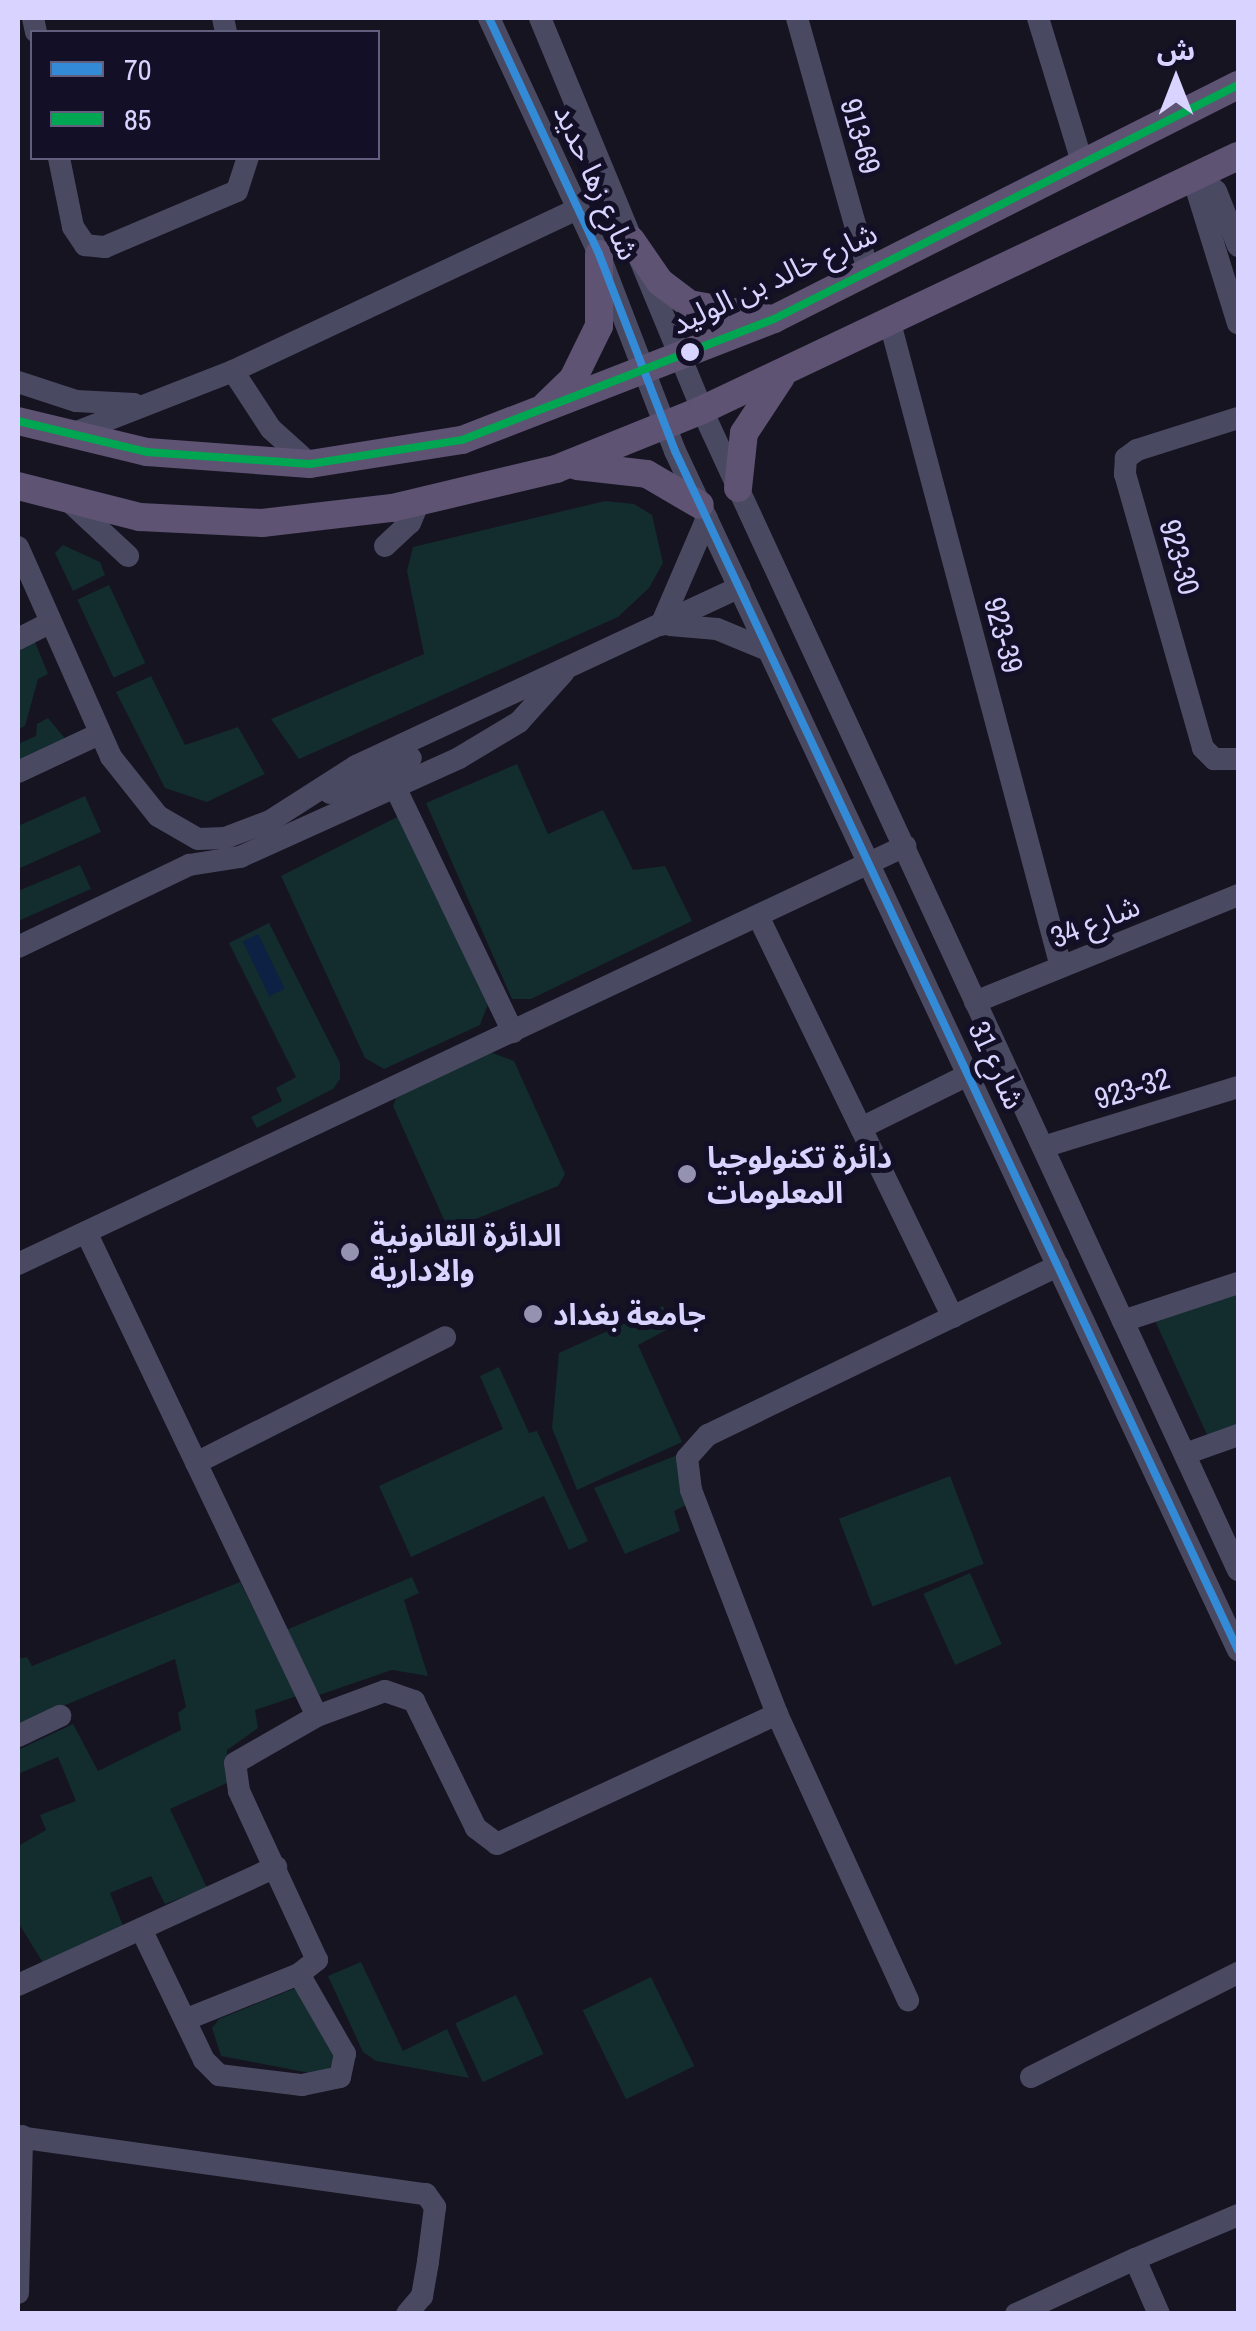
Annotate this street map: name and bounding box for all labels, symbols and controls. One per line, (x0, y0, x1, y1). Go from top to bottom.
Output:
legend (30, 30, 380, 160)
north arrow (1126, 30, 1226, 130)
text: ش (1157, 31, 1195, 69)
text: 70 (124, 49, 151, 89)
street label: 913-69 (833, 94, 889, 178)
text: 85 (124, 99, 151, 139)
street label: شارع زها حديد (547, 99, 647, 265)
street label: شارع خالد بن الوليد (665, 215, 883, 341)
unlabelled marker (680, 342, 700, 362)
street label: 923-30 (1152, 515, 1208, 599)
street label: 923-39 (977, 593, 1031, 677)
street label: شارع 34 (1045, 887, 1145, 955)
street label: شارع 31 (961, 1015, 1033, 1115)
street label: 923-32 (1090, 1060, 1174, 1116)
place label: دائرة تكنولوجيا المعلومات (707, 1139, 892, 1210)
marker: دائرة تكنولوجيا المعلومات (676, 1163, 698, 1185)
place label: الدائرة القانونية والادارية (370, 1217, 561, 1288)
marker: الدائرة القانونية والادارية (339, 1241, 361, 1263)
place label: جامعة بغداد (553, 1296, 706, 1332)
marker: جامعة بغداد (522, 1303, 544, 1325)

